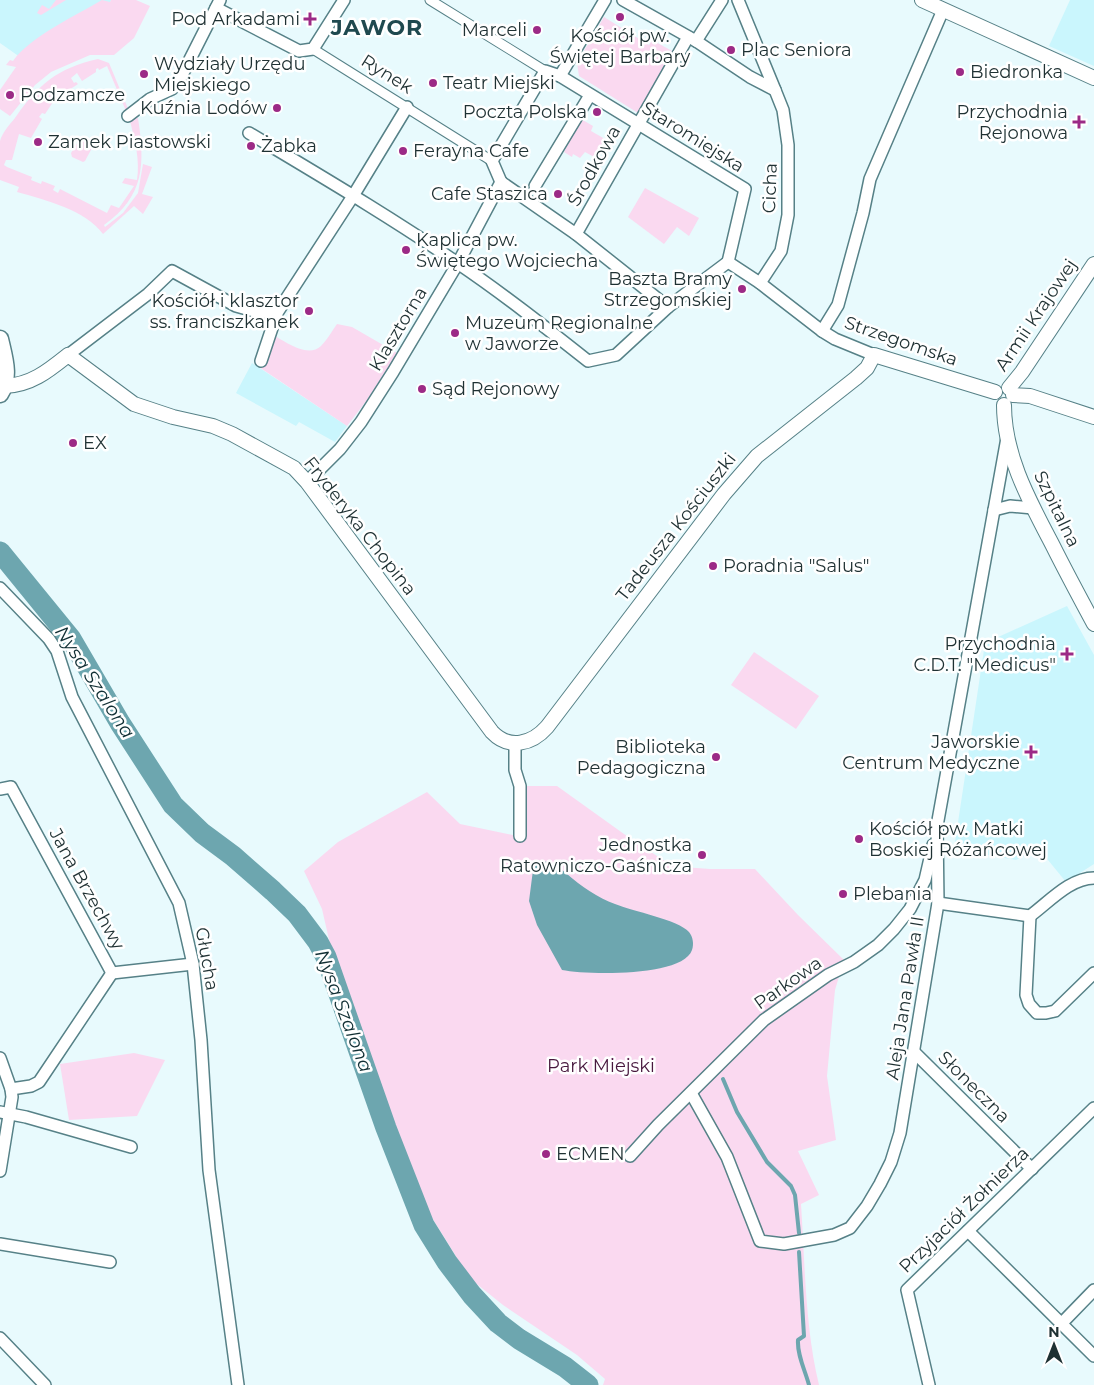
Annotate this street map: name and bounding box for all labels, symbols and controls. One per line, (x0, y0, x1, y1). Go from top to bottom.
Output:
place label: Pod Arkadami (171, 8, 300, 30)
marker: Kościół pw. Świętej Barbary (614, 11, 626, 23)
marker: Pod Arkadami (304, 13, 316, 25)
district label: JAWOR (330, 14, 423, 41)
place label: Marceli (462, 19, 527, 41)
marker: Marceli (531, 24, 543, 36)
place label: Kościół pw. Świętej Barbary (550, 25, 691, 68)
place label: Plac Seniora (741, 39, 852, 61)
marker: Plac Seniora (725, 44, 737, 56)
street label: Rynek (357, 50, 417, 98)
place label: Wydziały Urzędu Miejskiego (154, 53, 306, 96)
place label: Biedronka (970, 61, 1063, 83)
marker: Biedronka (954, 66, 966, 78)
marker: Wydziały Urzędu Miejskiego (138, 68, 150, 80)
place label: Teatr Miejski (443, 72, 555, 94)
marker: Teatr Miejski (427, 77, 439, 89)
place label: Podzamcze (20, 84, 125, 106)
marker: Podzamcze (4, 89, 16, 101)
place label: Kuźnia Lodów (140, 97, 267, 119)
street label: Staromiejska (638, 97, 748, 177)
place label: Poczta Polska (463, 101, 587, 123)
place label: Przychodnia Rejonowa (957, 101, 1068, 144)
marker: Kuźnia Lodów (271, 102, 283, 114)
marker: Poczta Polska (591, 106, 603, 118)
marker: Przychodnia Rejonowa (1072, 115, 1086, 129)
street label: Środkowa (563, 122, 625, 210)
place label: Zamek Piastowski (48, 131, 211, 153)
place label: Żabka (261, 135, 317, 157)
marker: Zamek Piastowski (32, 136, 44, 148)
marker: Żabka (245, 140, 257, 152)
place label: Ferayna Cafe (413, 140, 529, 162)
marker: Ferayna Cafe (397, 145, 409, 157)
street label: Cicha (758, 162, 782, 214)
place label: Cafe Staszica (431, 183, 548, 205)
marker: Cafe Staszica (552, 188, 564, 200)
place label: Kaplica pw. Świętego Wojciecha (416, 229, 598, 272)
marker: Kaplica pw. Świętego Wojciecha (400, 244, 412, 256)
street label: Armii Krajowej (990, 255, 1082, 375)
place label: Baszta Bramy Strzegomskiej (604, 268, 732, 311)
street label: Klasztorna (364, 283, 432, 375)
marker: Baszta Bramy Strzegomskiej (736, 283, 748, 295)
place label: Kościół i klasztor ss. franciszkanek (150, 290, 299, 333)
marker: Kościół i klasztor ss. franciszkanek (303, 305, 315, 317)
street label: Strzegomska (842, 311, 960, 371)
place label: Muzeum Regionalne w Jaworze (465, 312, 653, 355)
marker: Muzeum Regionalne w Jaworze (449, 327, 461, 339)
place label: Sąd Rejonowy (432, 378, 559, 400)
marker: Sąd Rejonowy (416, 383, 428, 395)
place label: EX (83, 432, 107, 454)
marker: EX (67, 437, 79, 449)
street label: Tadeusza Kościuszki (611, 449, 741, 605)
street label: Fryderyka Chopina (299, 452, 421, 600)
street label: Szpitalna (1029, 467, 1085, 551)
place label: Poradnia "Salus" (723, 555, 869, 577)
marker: Poradnia "Salus" (707, 560, 719, 572)
water label: Nysa Szalona (50, 621, 140, 743)
place label: Przychodnia C.D.T. "Medicus" (914, 633, 1056, 676)
marker: Przychodnia C.D.T. "Medicus" (1060, 647, 1074, 661)
place label: Jaworskie Centrum Medyczne (842, 731, 1020, 774)
place label: Biblioteka Pedagogiczna (577, 736, 706, 779)
marker: Jaworskie Centrum Medyczne (1024, 745, 1038, 759)
marker: Biblioteka Pedagogiczna (710, 751, 722, 763)
place label: Kościół pw. Matki Boskiej Różańcowej (869, 818, 1047, 861)
street label: Jana Brzechwy (44, 824, 130, 954)
marker: Kościół pw. Matki Boskiej Różańcowej (853, 833, 865, 845)
place label: Jednostka Ratowniczo-Gaśnicza (500, 834, 692, 877)
marker: Jednostka Ratowniczo-Gaśnicza (696, 849, 708, 861)
place label: Plebania (853, 883, 932, 905)
marker: Plebania (837, 888, 849, 900)
street label: Aleja Jana Pawła II (881, 914, 929, 1082)
street label: Głucha (191, 926, 223, 992)
water label: Nysa Szalona (310, 946, 378, 1076)
street label: Parkowa (750, 952, 826, 1014)
street label: Słoneczna (934, 1047, 1014, 1127)
park label: Park Miejski (547, 1055, 655, 1077)
street label: Przyjaciół Żołnierza (894, 1142, 1034, 1278)
place label: ECMEN (556, 1143, 625, 1165)
marker: ECMEN (540, 1148, 552, 1160)
north arrow (1029, 1320, 1079, 1370)
text: N (1048, 1323, 1060, 1341)

